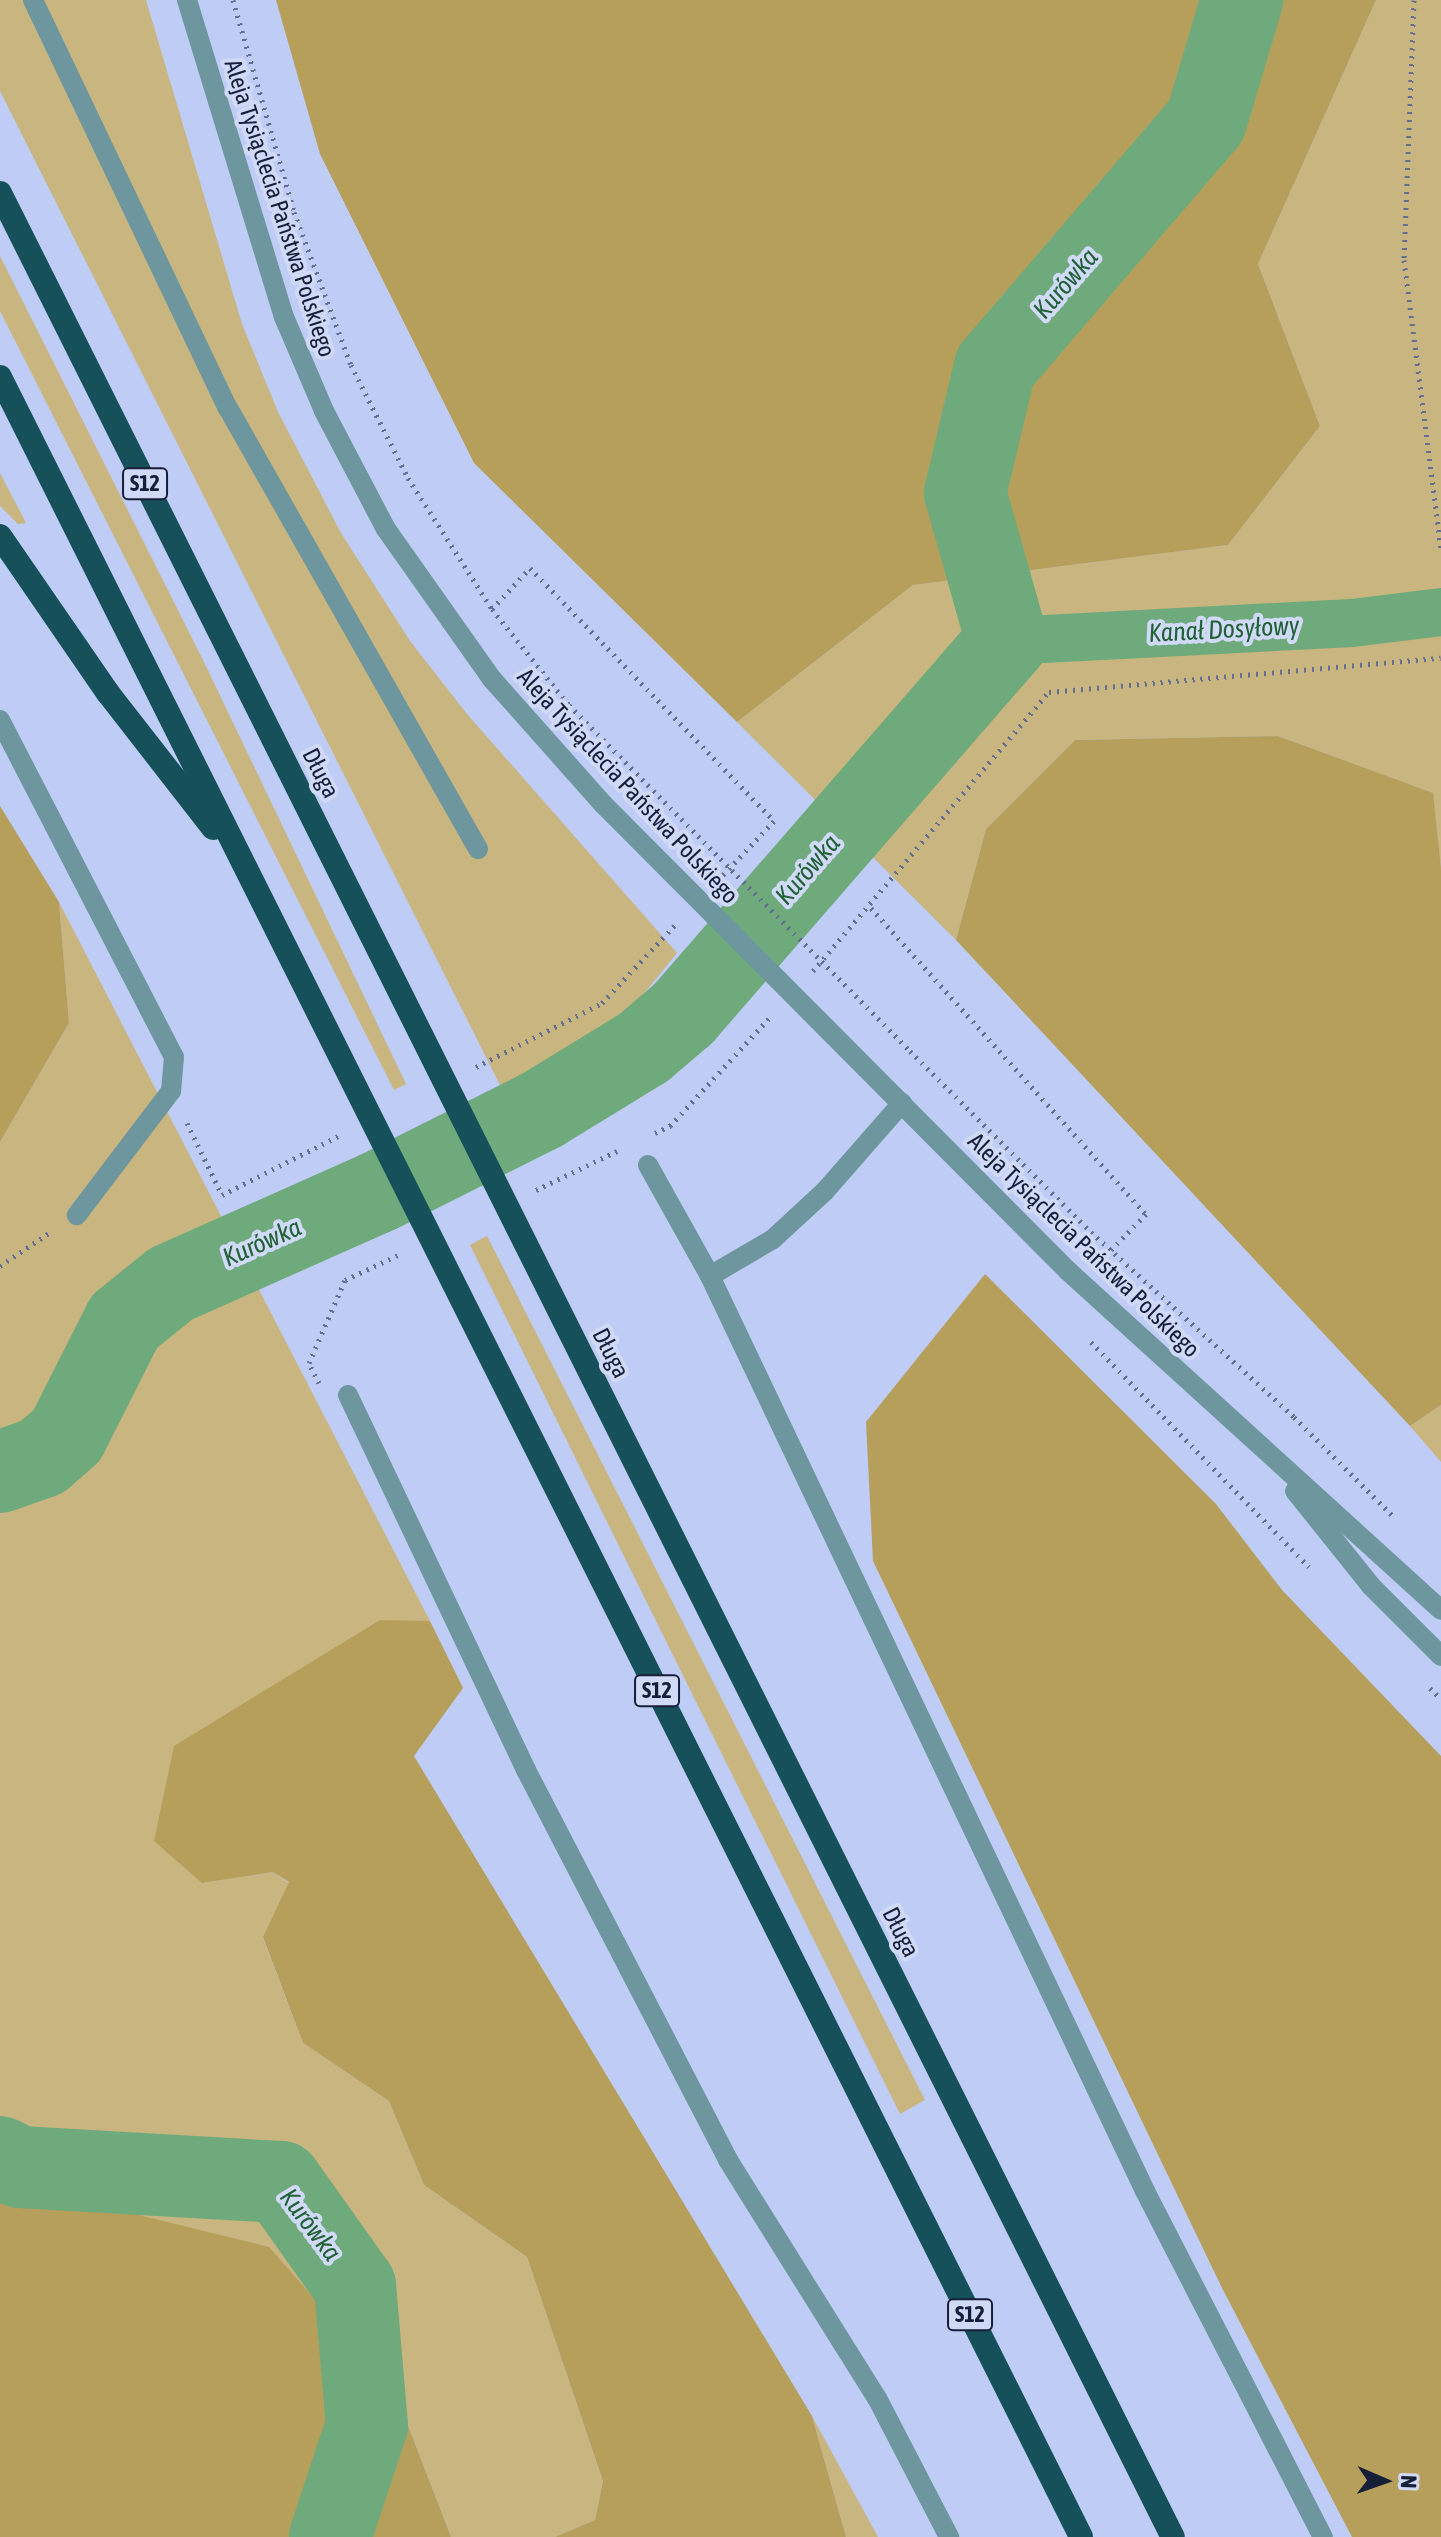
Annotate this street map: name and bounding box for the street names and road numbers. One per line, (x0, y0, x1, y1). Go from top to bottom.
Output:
street label: Aleja Tysiąclecia Państwa Polskiego (218, 56, 342, 360)
road number: S12 (121, 466, 169, 502)
street label: Aleja Tysiąclecia Państwa Polskiego (511, 662, 745, 910)
street label: Długa (296, 743, 346, 803)
street label: Aleja Tysiąclecia Państwa Polskiego (962, 1127, 1206, 1363)
street label: Długa (586, 1323, 636, 1383)
road number: S12 (633, 1673, 681, 1709)
street label: Długa (876, 1902, 926, 1962)
road number: S12 (946, 2297, 994, 2333)

